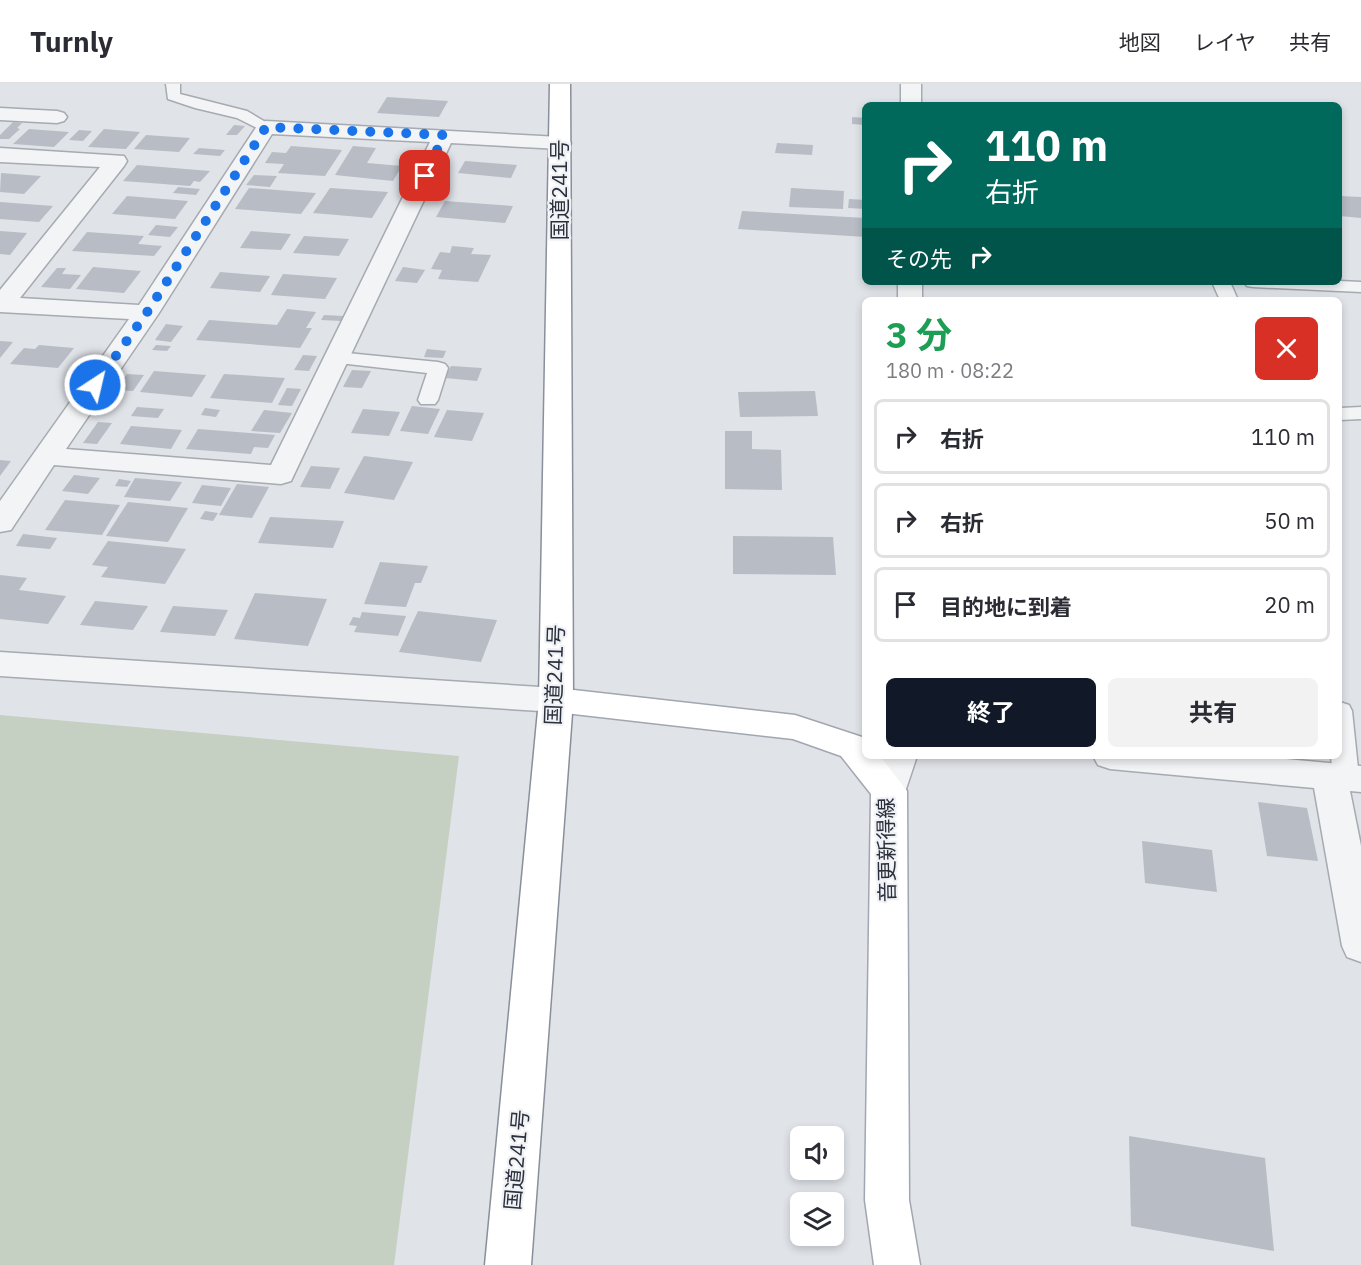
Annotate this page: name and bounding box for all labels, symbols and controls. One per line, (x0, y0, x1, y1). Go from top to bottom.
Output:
text: Turnly (30, 23, 113, 60)
text: 地図 (1119, 28, 1161, 56)
text: レイヤ (1194, 28, 1256, 56)
text: 共有 (1289, 28, 1331, 56)
text: 110 m (985, 118, 1108, 173)
icon: right (886, 126, 964, 204)
street label: 国道241号 (545, 140, 573, 240)
pin (399, 150, 450, 201)
icon: arrive (408, 159, 441, 192)
text: 右折 (985, 174, 1039, 209)
icon: right (964, 240, 997, 273)
text: その先 (886, 244, 952, 273)
text: 3 分 (886, 311, 952, 358)
button: close (1255, 317, 1318, 380)
position arrow (63, 353, 127, 417)
text: 180 m · 08:22 (886, 357, 1014, 384)
icon: right (889, 420, 922, 453)
text: 110 m (1251, 422, 1315, 451)
text: 右折 (940, 424, 984, 453)
icon: right (889, 504, 922, 537)
text: 50 m (1264, 506, 1315, 535)
text: 右折 (940, 508, 984, 537)
icon: arrive (889, 588, 922, 621)
text: 20 m (1264, 590, 1315, 619)
text: 目的地に到着 (940, 592, 1072, 621)
street label: 国道241号 (538, 624, 570, 726)
button: 終了 (886, 678, 1096, 747)
button: 共有 (1108, 678, 1318, 747)
street label: 音更新得線 (871, 797, 901, 903)
street label: 国道241号 (498, 1108, 534, 1211)
map controls (790, 1126, 844, 1246)
button: sound (790, 1126, 844, 1180)
button: layers (790, 1192, 844, 1246)

